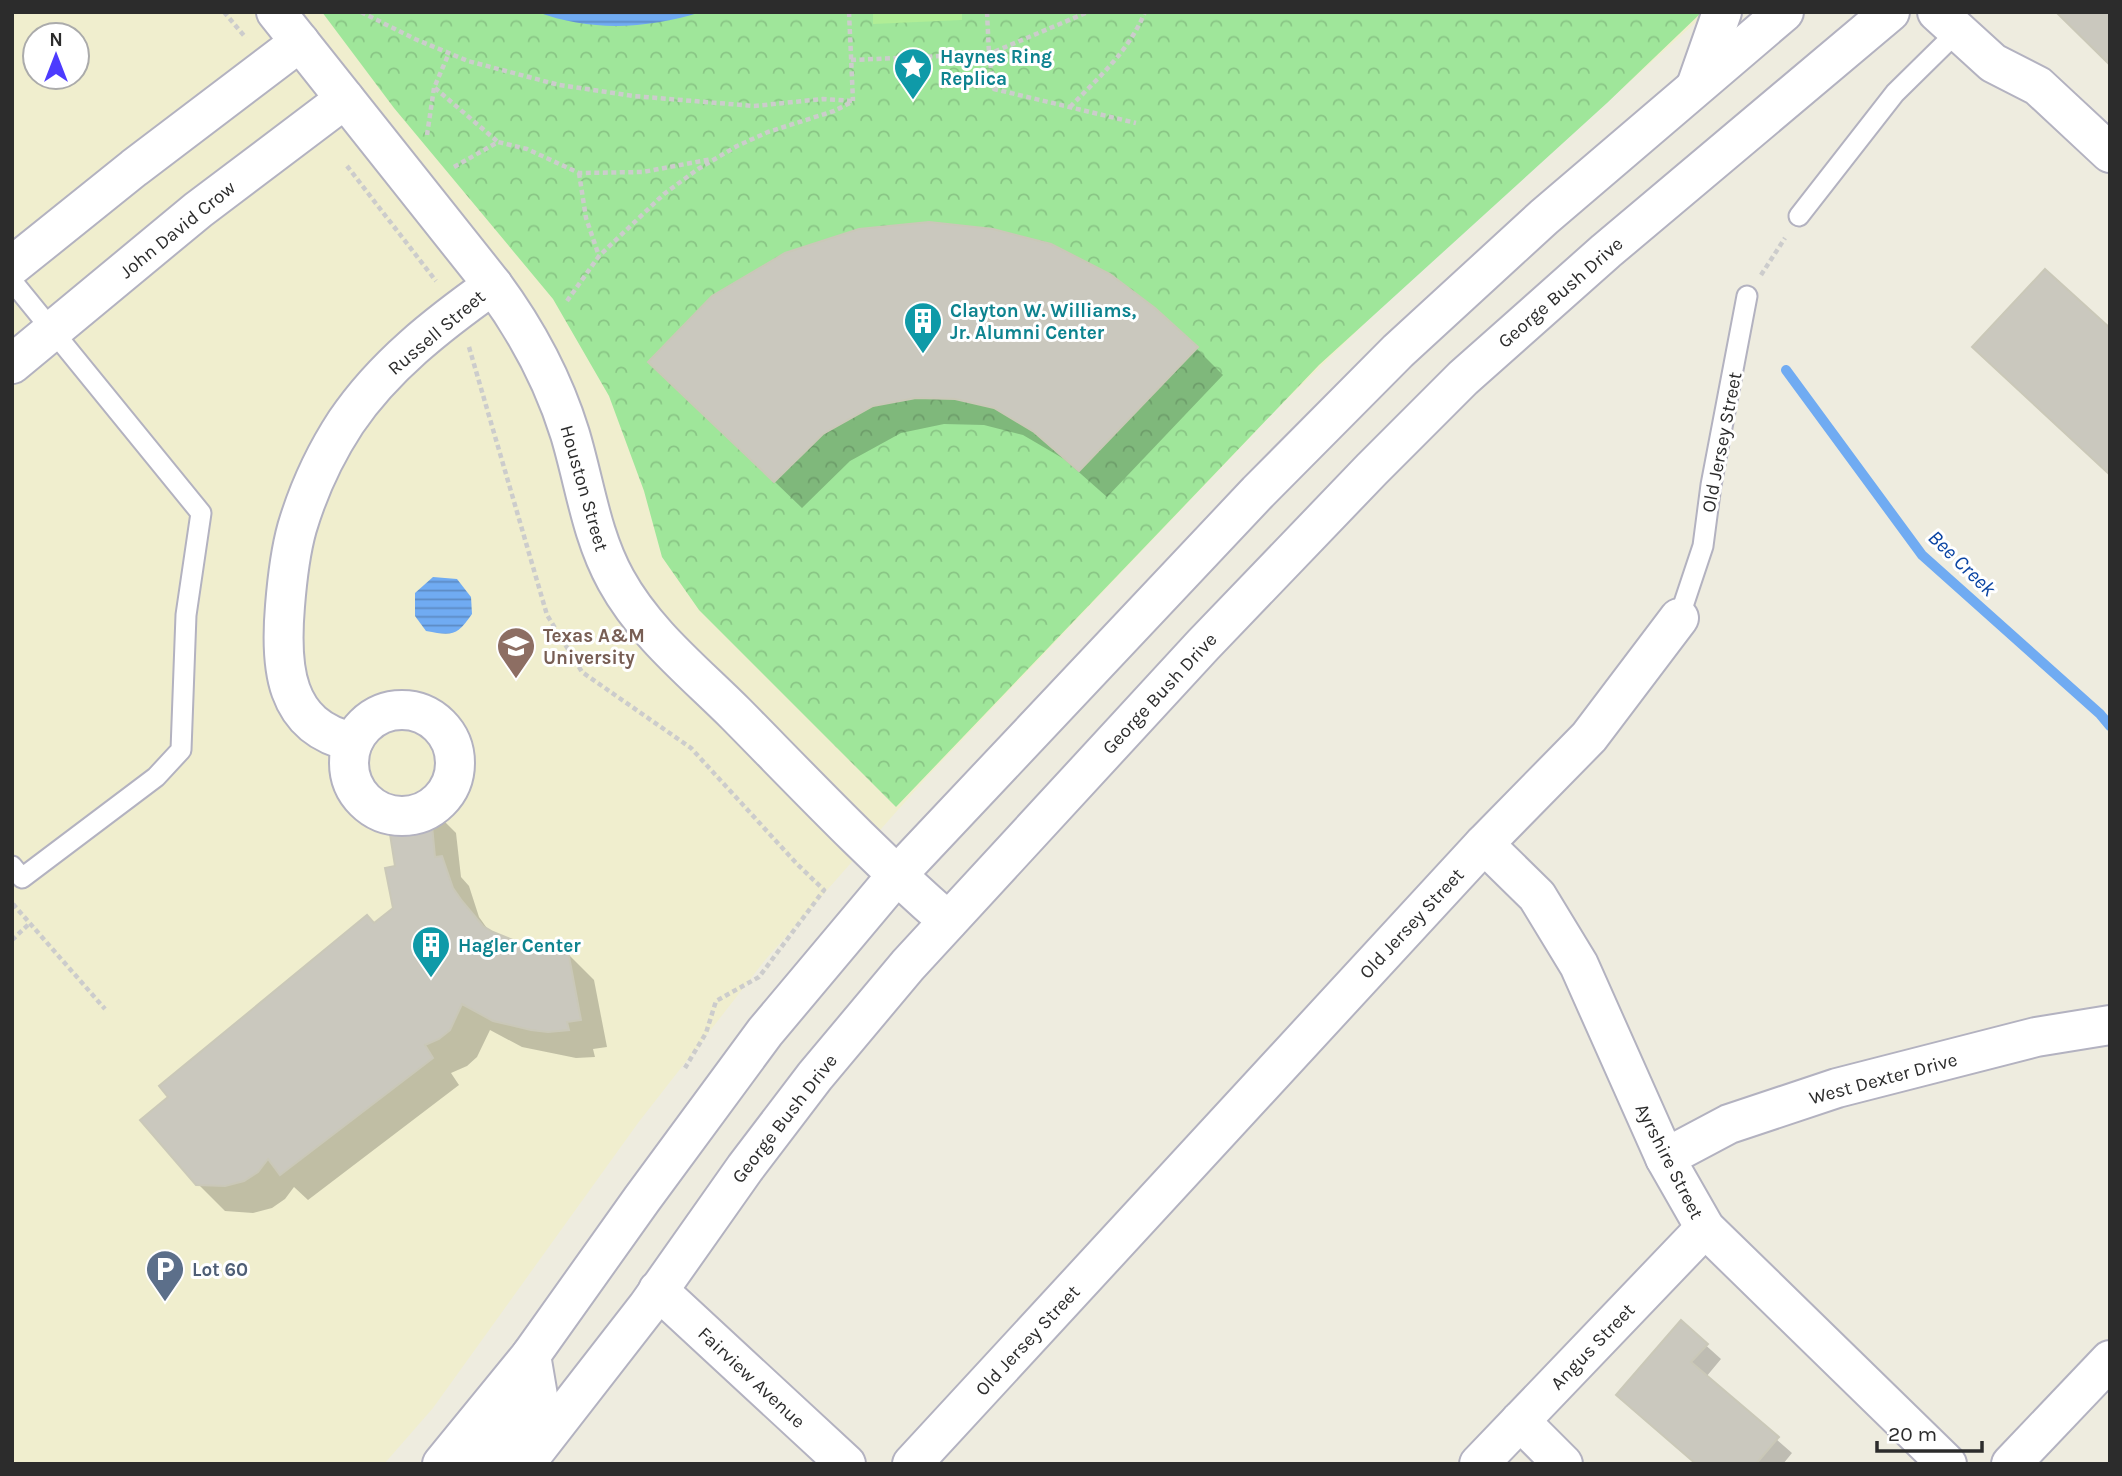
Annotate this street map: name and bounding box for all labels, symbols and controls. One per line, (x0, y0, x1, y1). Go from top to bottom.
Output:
north arrow (21, 21, 91, 91)
text: N (49, 29, 63, 51)
place icon: Haynes Ring Replica (892, 46, 934, 101)
place label: Haynes Ring Replica (940, 46, 1052, 90)
street label: John David Crow (115, 176, 240, 283)
street label: George Bush Drive (1494, 233, 1627, 353)
street label: Russell Street (384, 286, 490, 380)
building icon: Clayton W. Williams, Jr. Alumni Center (902, 300, 944, 355)
place label: Clayton W. Williams, Jr. Alumni Center (950, 300, 1136, 344)
street label: Old Jersey Street (1698, 370, 1746, 514)
street label: Houston Street (556, 423, 613, 554)
water label: Bee Creek (1923, 525, 2001, 601)
school or university icon: Texas A&M University (495, 625, 537, 680)
place label: Texas A&M University (543, 625, 645, 669)
street label: George Bush Drive (1098, 629, 1222, 759)
street label: Old Jersey Street (1355, 864, 1469, 983)
building icon: Hagler Center (410, 924, 452, 979)
place label: Hagler Center (458, 935, 581, 957)
street label: West Dexter Drive (1807, 1049, 1960, 1109)
street label: George Bush Drive (728, 1050, 842, 1187)
street label: Ayrshire Street (1631, 1100, 1708, 1223)
parking icon: Lot 60 (144, 1248, 186, 1303)
place label: Lot 60 (192, 1259, 248, 1281)
street label: Old Jersey Street (971, 1281, 1085, 1400)
street label: Angus Street (1546, 1299, 1639, 1394)
street label: Fairview Avenue (693, 1323, 809, 1433)
scale bar (1877, 1410, 1982, 1454)
text: 20 m (1888, 1422, 1937, 1446)

